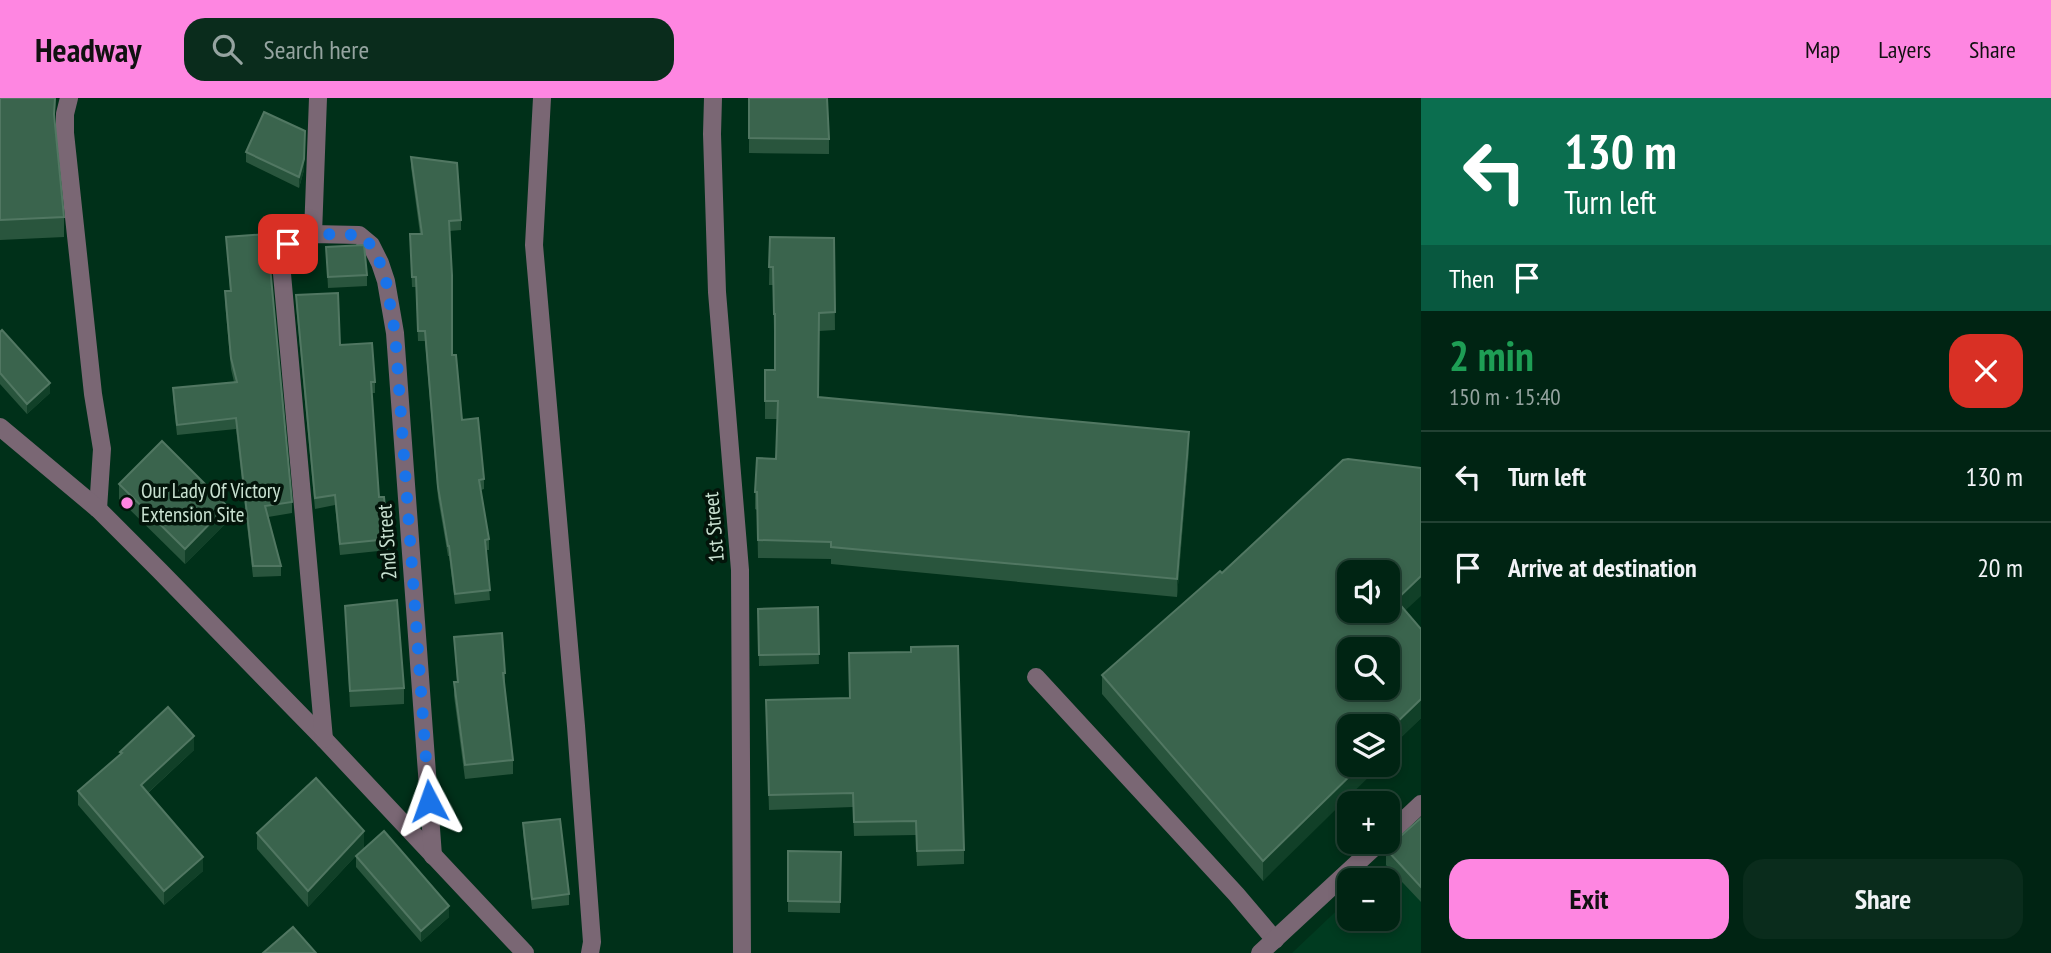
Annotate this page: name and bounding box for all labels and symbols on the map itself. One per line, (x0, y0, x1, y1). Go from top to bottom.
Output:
pin (258, 214, 318, 274)
place label: Our Lady Of Victory Extension Site (141, 477, 281, 528)
street label: 1st Street (697, 491, 730, 563)
marker: Our Lady Of Victory Extension Site (119, 495, 135, 511)
street label: 2nd Street (370, 503, 403, 581)
position arrow (392, 764, 466, 838)

